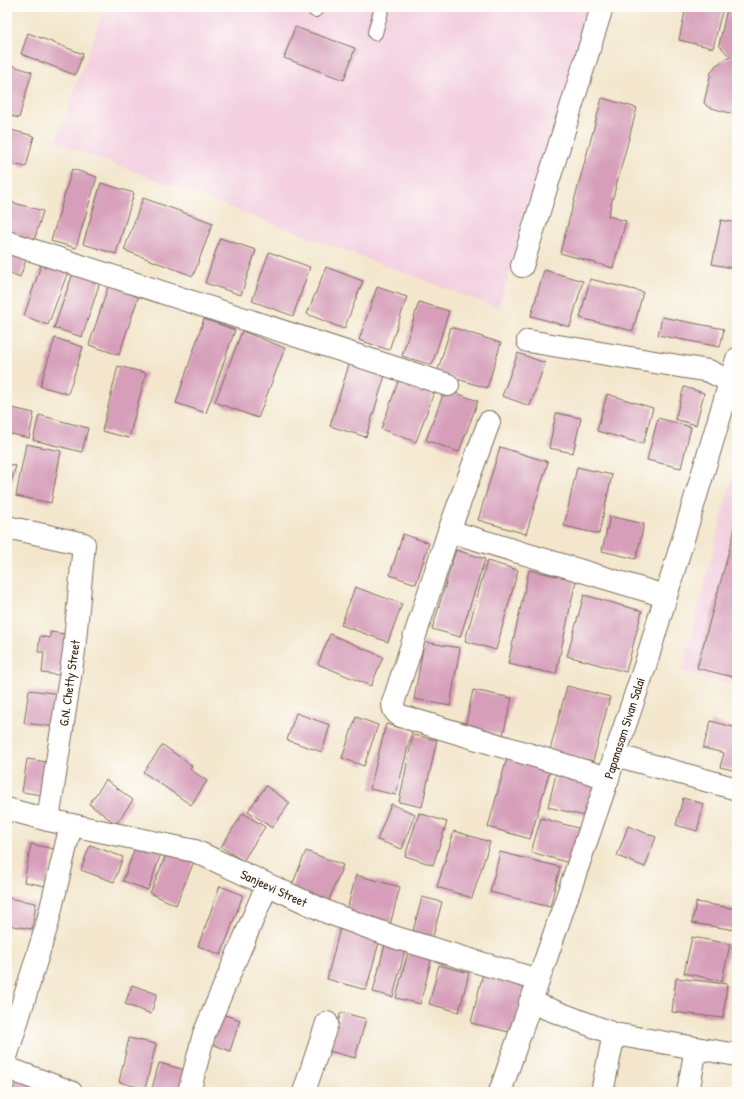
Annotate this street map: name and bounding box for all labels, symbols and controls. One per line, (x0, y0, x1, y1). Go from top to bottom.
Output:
street label: G.N. Chetty Street (54, 638, 84, 727)
street label: Papanasam Sivan Salai (599, 675, 649, 781)
street label: Sanjeevi Street (238, 865, 311, 912)

